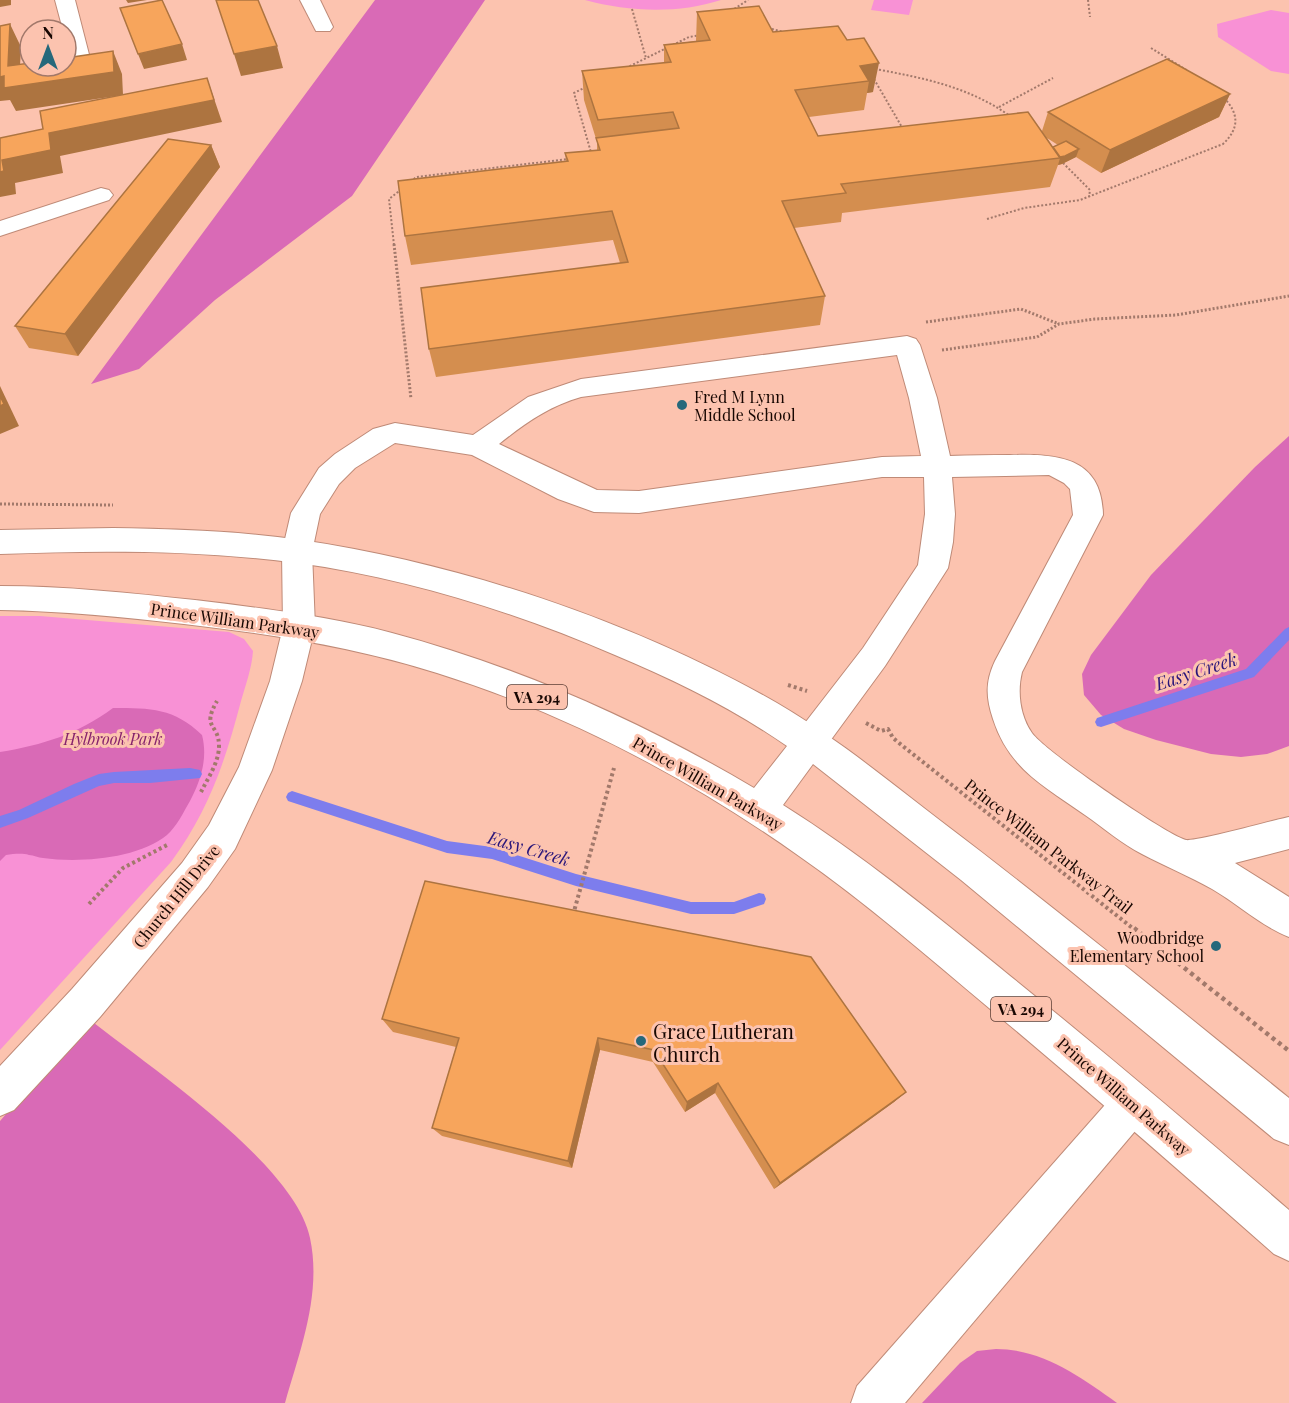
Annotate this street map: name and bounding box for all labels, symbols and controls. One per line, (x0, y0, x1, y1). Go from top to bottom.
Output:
north arrow (18, 18, 78, 78)
text: N (42, 22, 54, 43)
place label: Fred M Lynn Middle School (694, 386, 796, 425)
marker: Fred M Lynn Middle School (675, 398, 689, 412)
street label: Prince William Parkway (149, 598, 321, 642)
water label: Easy Creek (1151, 647, 1240, 696)
road number: VA 294 (507, 685, 567, 709)
park label: Hylbrook Park (62, 728, 163, 749)
street label: Prince William Parkway (629, 731, 787, 835)
street label: Prince William Parkway Trail (961, 774, 1137, 918)
water label: Easy Creek (484, 825, 573, 871)
street label: Church Hill Drive (128, 840, 224, 952)
place label: Woodbridge Elementary School (1070, 927, 1204, 966)
marker: Woodbridge Elementary School (1209, 939, 1223, 953)
road number: VA 294 (991, 997, 1051, 1021)
place label: Grace Lutheran Church (653, 1017, 794, 1067)
street label: Prince William Parkway (1053, 1032, 1195, 1160)
marker: Grace Lutheran Church (634, 1034, 648, 1048)

